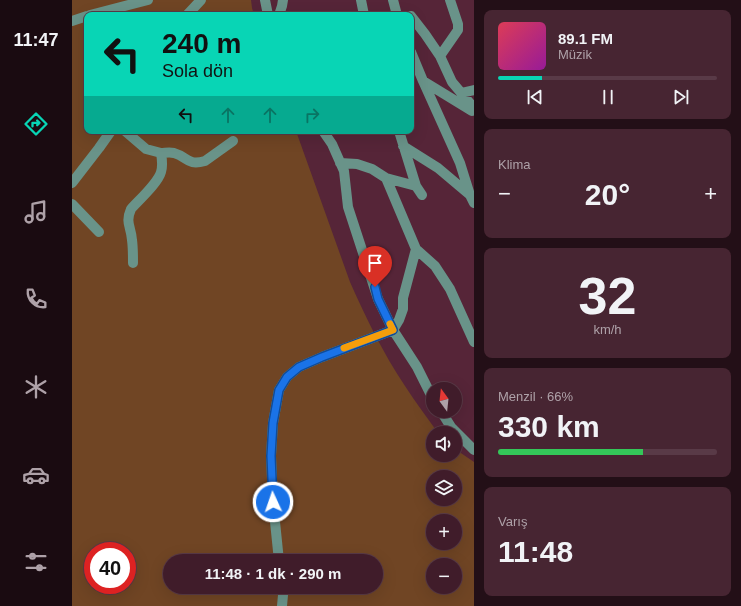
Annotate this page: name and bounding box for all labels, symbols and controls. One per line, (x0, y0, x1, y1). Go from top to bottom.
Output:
icon: left (96, 28, 148, 80)
text: 240 m (162, 28, 241, 59)
text: 11:47 (13, 30, 59, 50)
text: 89.1 FM (558, 30, 613, 47)
text: Müzik (558, 47, 592, 62)
text: Sola dön (162, 61, 233, 81)
icon: previous (524, 86, 546, 108)
icon: pause (597, 86, 619, 108)
icon: next (670, 86, 692, 108)
icon: left (175, 104, 197, 126)
icon: ahead (217, 104, 239, 126)
icon: ahead (259, 104, 281, 126)
icon: right (301, 104, 323, 126)
icon: directions (22, 110, 50, 138)
text: Klima (498, 157, 531, 172)
text: 20° (585, 178, 630, 211)
text: − (498, 181, 511, 206)
text: + (704, 181, 717, 206)
icon: music (22, 198, 50, 226)
pin (358, 246, 392, 287)
icon: arrive (364, 252, 386, 274)
text: 32 (579, 267, 636, 325)
icon: phone (22, 285, 50, 313)
text: km/h (593, 322, 622, 337)
icon: climate (22, 373, 50, 401)
north arrow (426, 382, 462, 418)
map controls (426, 382, 462, 594)
text: Menzil · 66% (498, 389, 573, 404)
text: 330 km (498, 410, 600, 443)
button: sound (426, 426, 462, 462)
icon: car (22, 461, 50, 489)
button: layers (426, 470, 462, 506)
position arrow (252, 481, 294, 523)
button: + (426, 514, 462, 550)
text: Varış (498, 514, 527, 529)
text: 11:48 (498, 535, 573, 568)
speed limit sign: 40 (84, 542, 136, 594)
icon: filters (22, 548, 50, 576)
button: − (426, 558, 462, 594)
text: 11:48 · 1 dk · 290 m (205, 565, 341, 582)

